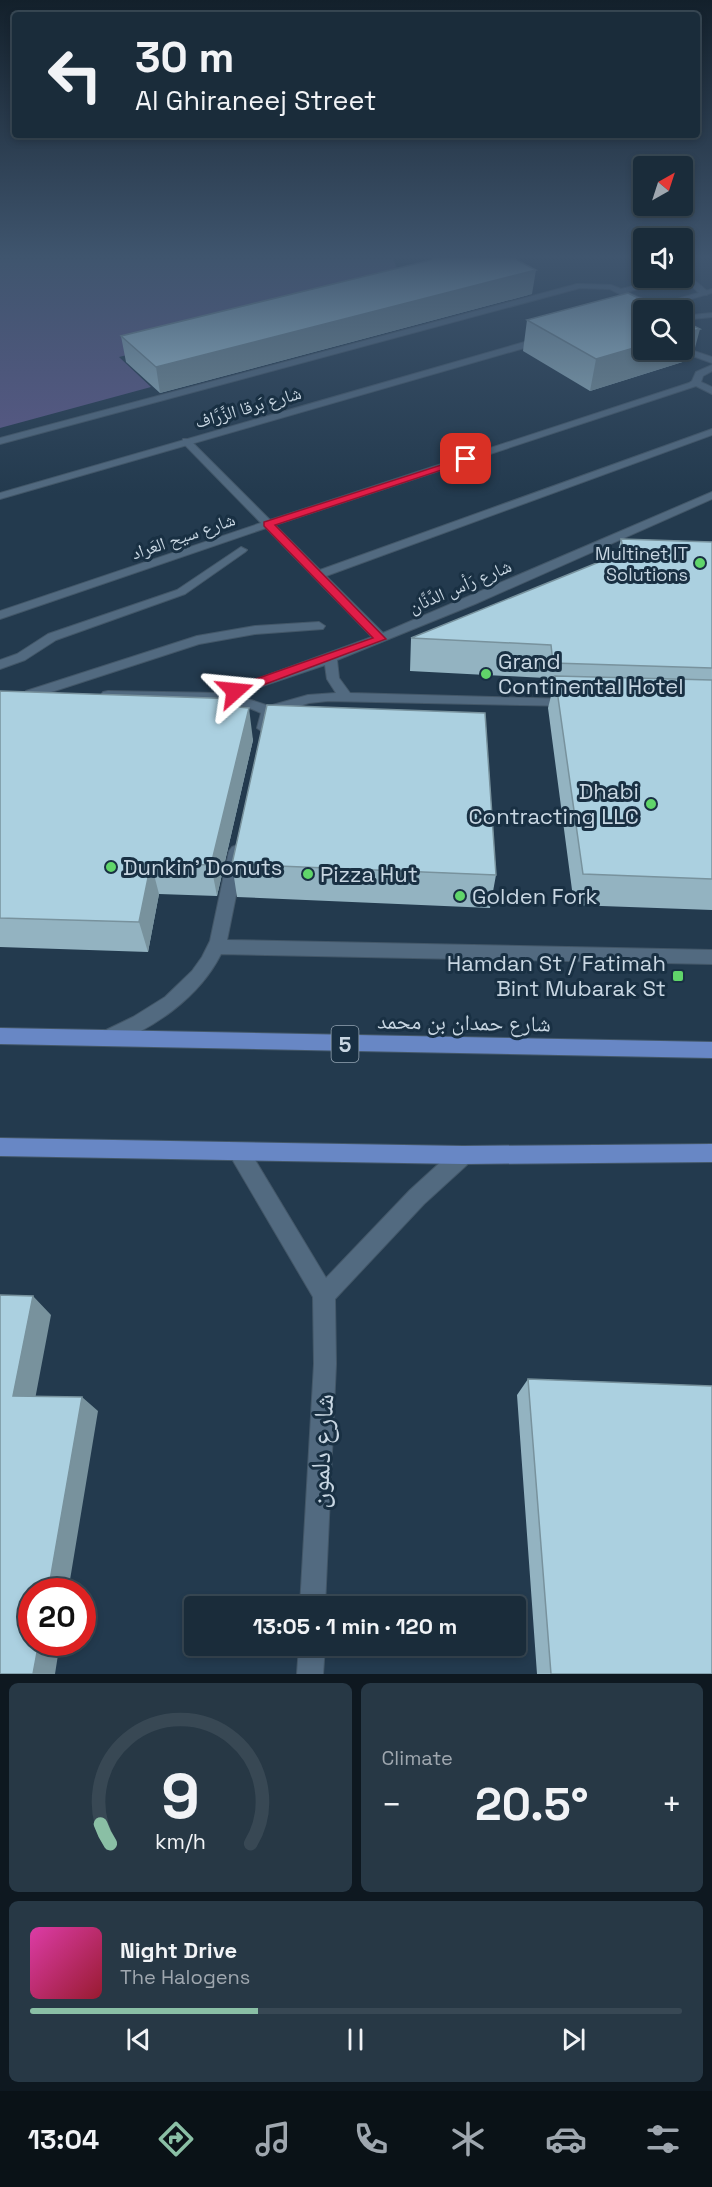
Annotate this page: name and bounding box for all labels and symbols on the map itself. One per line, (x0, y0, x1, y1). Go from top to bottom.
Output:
north arrow (633, 156, 693, 216)
street label: شارع بَرقا الزَّرَّاف (192, 381, 304, 433)
pin (440, 433, 491, 484)
street label: شارع سيح العَراد (128, 507, 238, 565)
place label: Multinet IT Solutions (595, 542, 688, 586)
street label: شارع رَأس الدَّنَّان (405, 554, 515, 618)
marker: Multinet IT Solutions (693, 556, 707, 570)
place label: Grand Continental Hotel (498, 647, 684, 700)
position arrow (203, 659, 267, 723)
marker: Grand Continental Hotel (479, 667, 493, 681)
place label: Dhabi Contracting LLC (468, 777, 639, 830)
marker: Dhabi Contracting LLC (644, 797, 658, 811)
place label: Dunkin' Donuts (123, 853, 282, 881)
marker: Dunkin' Donuts (104, 860, 118, 874)
place label: Pizza Hut (320, 860, 418, 888)
marker: Pizza Hut (301, 867, 315, 881)
place label: Golden Fork (472, 882, 597, 910)
marker: Golden Fork (453, 889, 467, 903)
place label: Hamdan St / Fatimah Bint Mubarak St (447, 949, 666, 1002)
marker: Hamdan St / Fatimah Bint Mubarak St (671, 969, 685, 983)
street label: شارع حمدان بن محمد (377, 1006, 551, 1038)
road number: 5 (332, 1026, 358, 1062)
street label: شارع دلمون (301, 1393, 341, 1509)
speed limit sign: 20 (18, 1578, 96, 1656)

